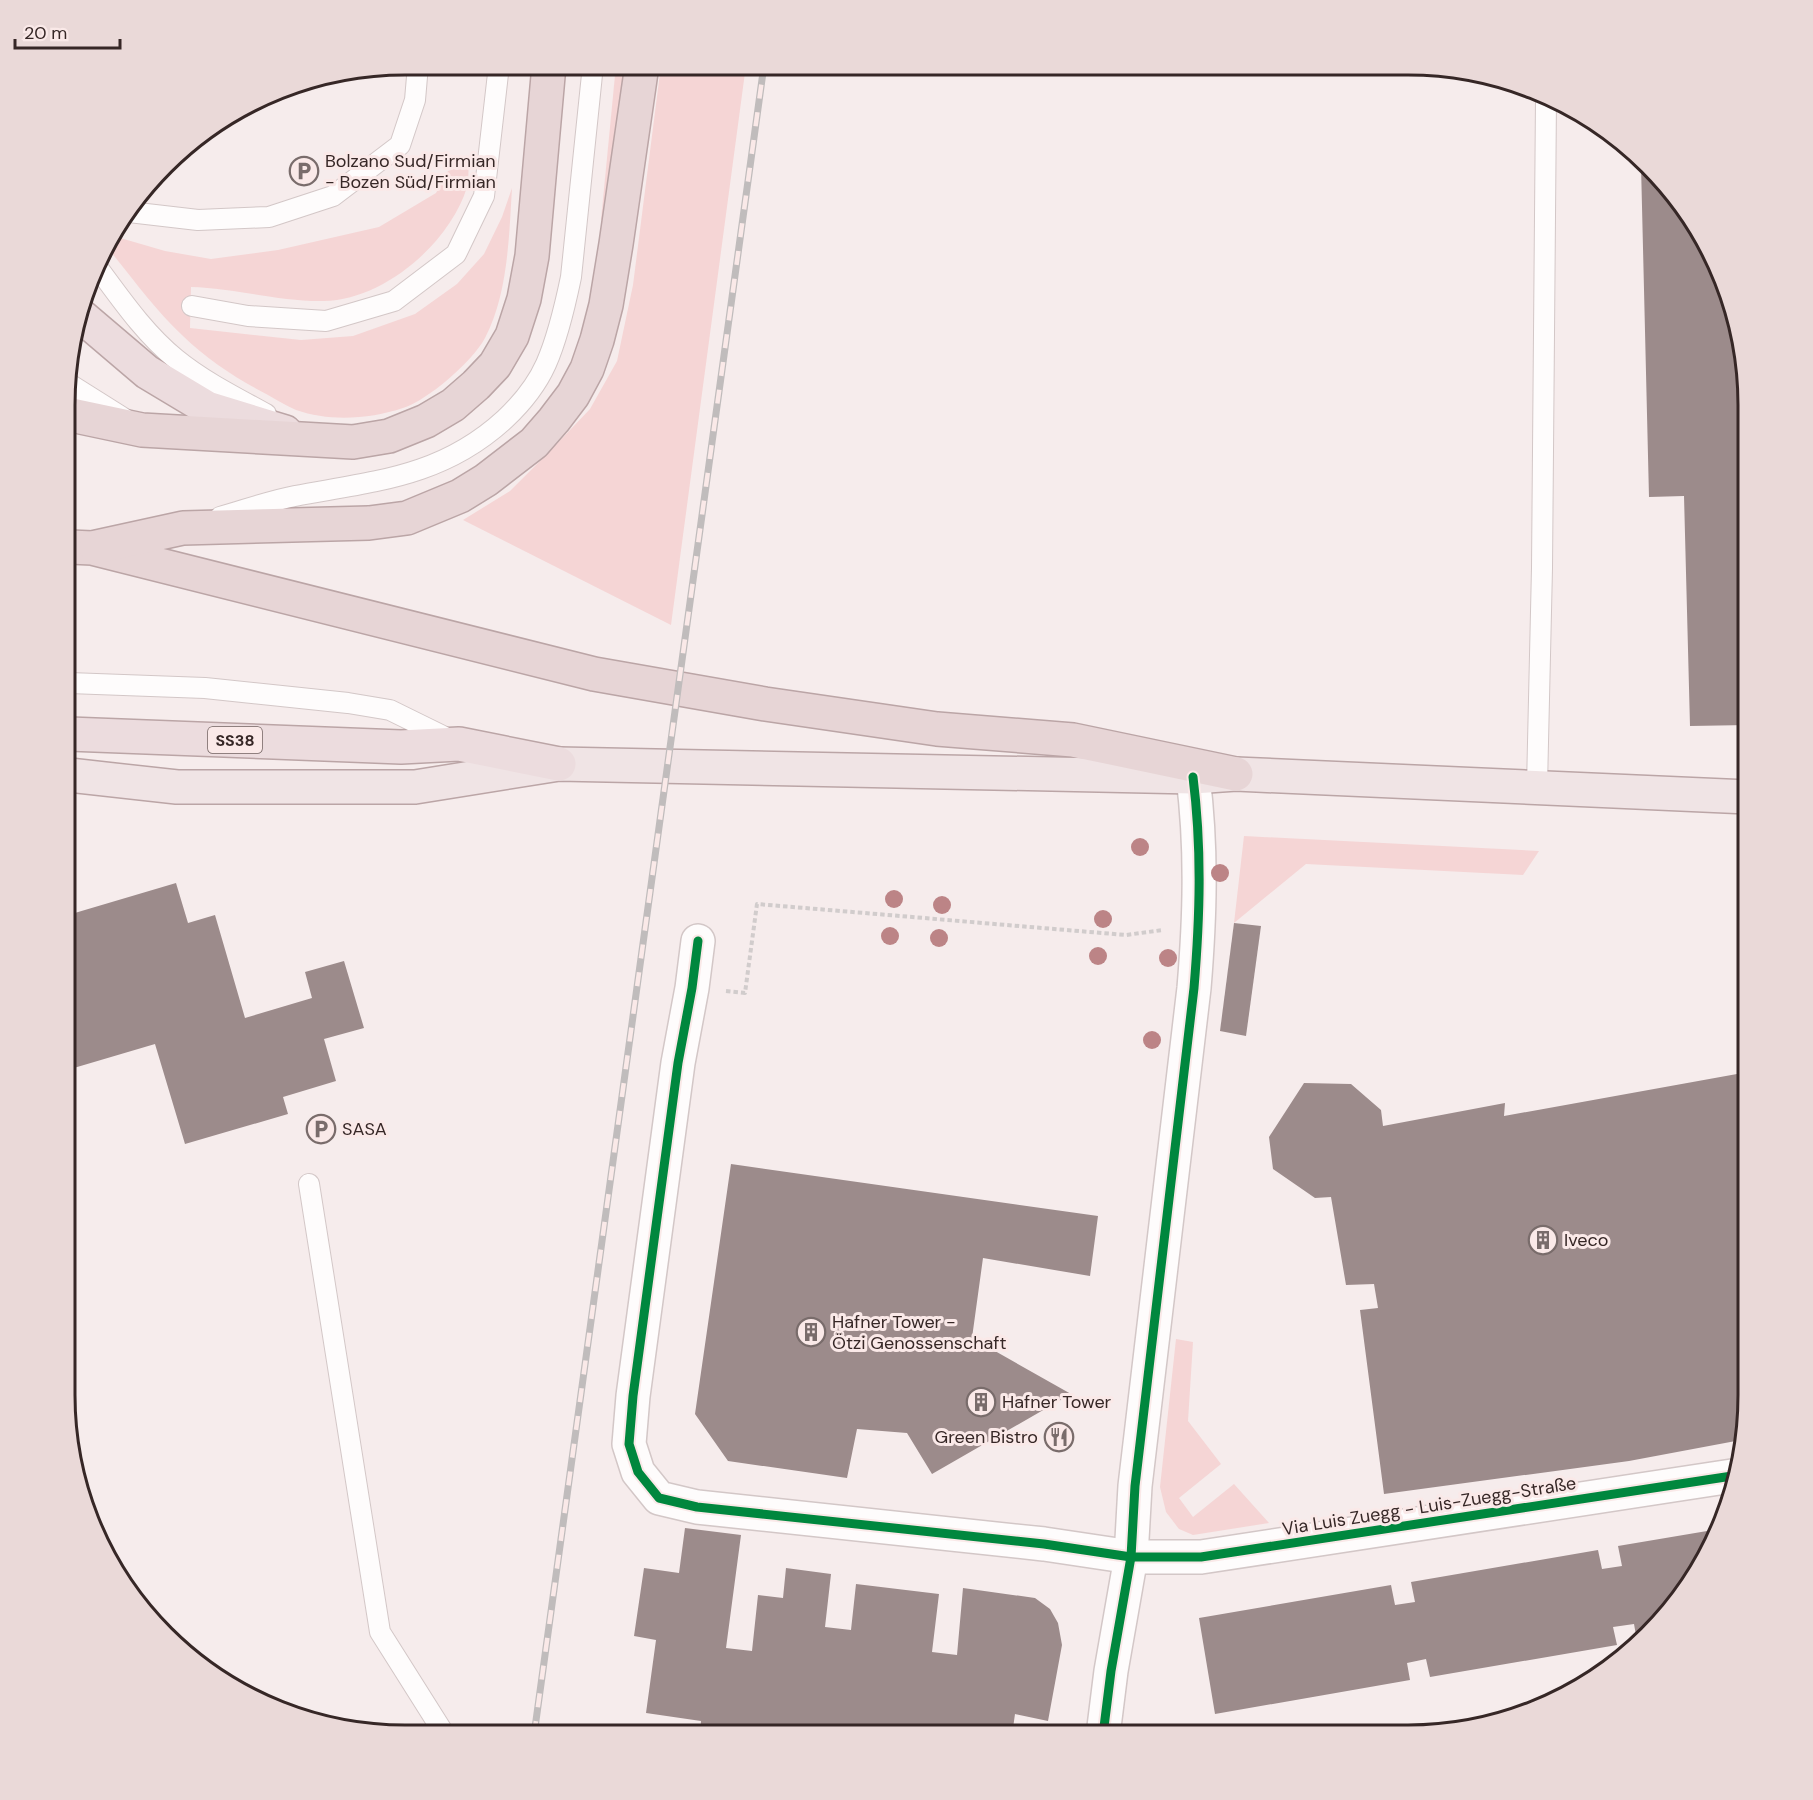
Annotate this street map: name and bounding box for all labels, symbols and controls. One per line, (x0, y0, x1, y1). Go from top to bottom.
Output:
scale bar (15, 12, 120, 50)
text: 20 m (24, 21, 67, 45)
place label: Bolzano Sud/Firmian - Bozen Süd/Firmian (325, 149, 496, 194)
parking icon: Bolzano Sud/Firmian - Bozen Süd/Firmian (288, 155, 320, 187)
road number: SS38 (208, 727, 262, 753)
parking icon: SASA (305, 1113, 337, 1145)
place label: SASA (342, 1117, 387, 1141)
building icon: Iveco (1527, 1224, 1559, 1256)
place label: Iveco (1564, 1228, 1608, 1252)
place label: Hafner Tower - Ötzi Genossenschaft (832, 1310, 1007, 1355)
building icon: Hafner Tower - Ötzi Genossenschaft (795, 1316, 827, 1348)
building icon: Hafner Tower (965, 1386, 997, 1418)
place label: Hafner Tower (1002, 1390, 1112, 1414)
restaurant icon: Green Bistro (1043, 1421, 1075, 1453)
place label: Green Bistro (935, 1425, 1038, 1449)
street label: Via Luis Zuegg - Luis-Zuegg-Straße (1280, 1471, 1578, 1541)

